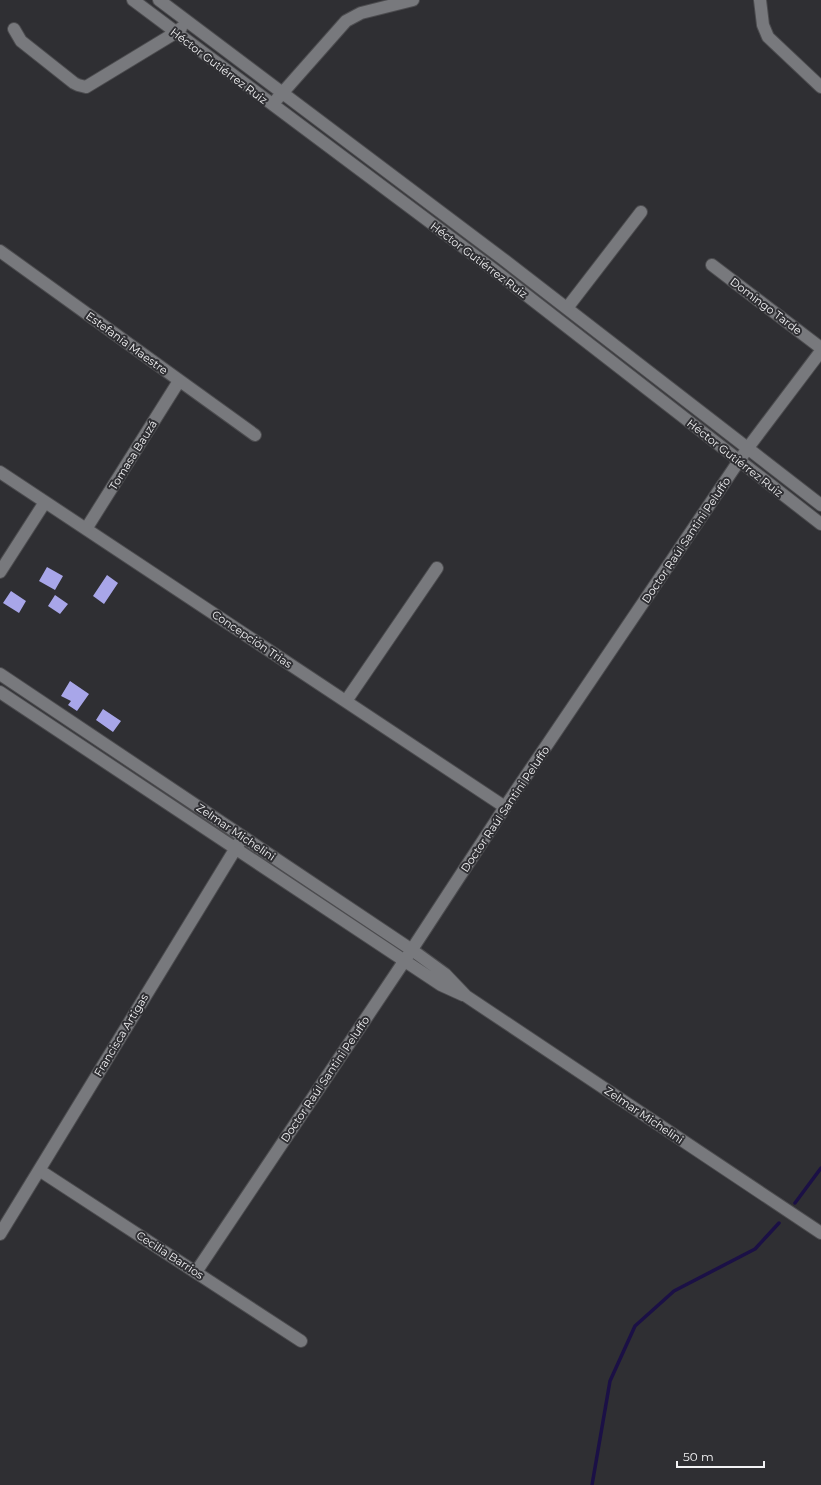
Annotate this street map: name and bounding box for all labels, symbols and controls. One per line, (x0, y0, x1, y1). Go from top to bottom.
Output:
street label: Héctor Gutiérrez Ruiz (168, 25, 271, 107)
street label: Héctor Gutiérrez Ruiz (428, 219, 531, 301)
street label: Domingo Tarde (727, 274, 805, 338)
street label: Estefanía Maestre (83, 309, 171, 378)
street label: Héctor Gutiérrez Ruiz (684, 416, 786, 500)
street label: Tomasa Bauzá (106, 417, 160, 493)
street label: Doctor Raúl Santini Peluffo (639, 474, 733, 606)
street label: Concepción Trias (209, 607, 295, 671)
street label: Doctor Raúl Santini Peluffo (458, 743, 552, 875)
street label: Zelmar Michelini (194, 800, 278, 864)
street label: Francisca Artigas (91, 991, 152, 1079)
street label: Doctor Raúl Santini Peluffo (278, 1013, 372, 1145)
street label: Zelmar Michelini (602, 1083, 686, 1147)
street label: Cecilia Barrios (134, 1228, 207, 1282)
scale bar (677, 1443, 764, 1469)
text: 50 m (683, 1449, 714, 1464)

